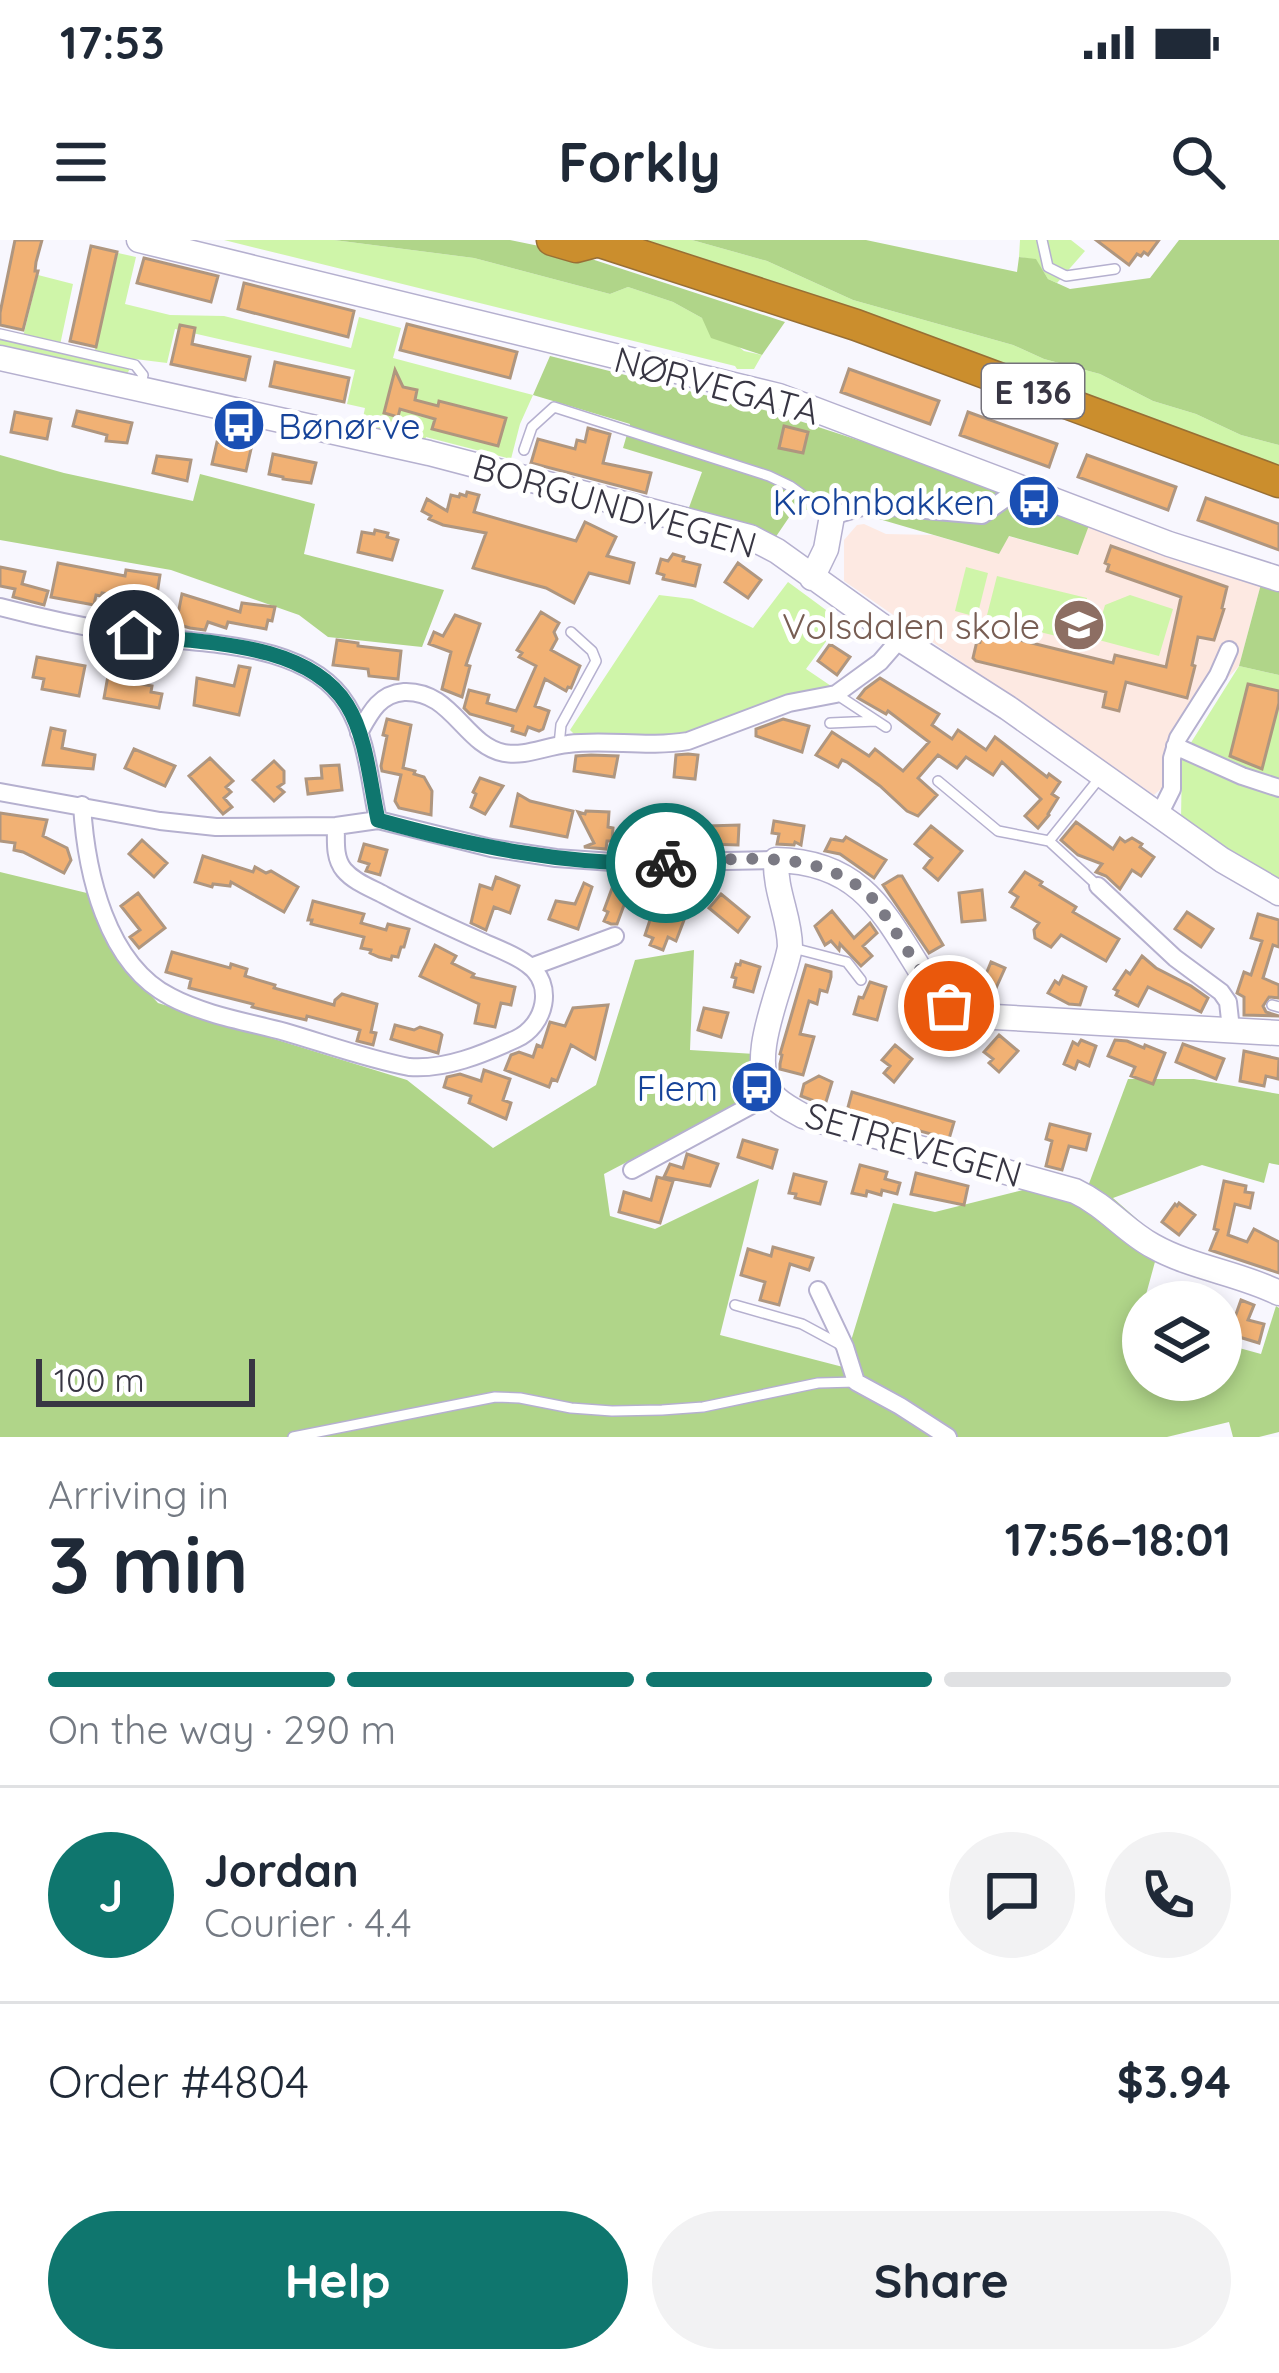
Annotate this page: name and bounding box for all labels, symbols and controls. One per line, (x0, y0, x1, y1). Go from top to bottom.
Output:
text: 17:53 (60, 14, 165, 70)
text: Forkly (558, 128, 721, 196)
icon: menu (48, 129, 114, 195)
icon: search (1165, 129, 1231, 195)
street label: NØRVEGATA (610, 336, 824, 434)
road number: E 136 (982, 364, 1084, 418)
bus stop icon: Bønørve (211, 397, 267, 453)
place label: Bønørve (278, 403, 421, 448)
street label: BORGUNDVEGEN (468, 443, 762, 567)
bus stop icon: Krohnbakken (1006, 473, 1062, 529)
place label: Krohnbakken (773, 479, 995, 524)
pin (83, 584, 185, 686)
school or university icon: Volsdalen skole (1051, 597, 1107, 653)
icon: home (101, 602, 167, 668)
place label: Volsdalen skole (782, 603, 1040, 648)
courier (606, 803, 726, 923)
icon: bike (633, 830, 699, 896)
pin (898, 955, 1000, 1057)
icon: bag (916, 973, 982, 1039)
bus stop icon: Flem (729, 1059, 785, 1115)
place label: Flem (637, 1065, 718, 1110)
street label: SETREVEGEN (801, 1092, 1027, 1196)
map controls (1122, 1281, 1242, 1401)
button: layers (1122, 1281, 1242, 1401)
scale bar (36, 1353, 255, 1406)
text: 100 m (54, 1359, 145, 1400)
text: Arriving in (48, 1470, 229, 1519)
text: 17:56–18:01 (1005, 1511, 1231, 1567)
text: 3 min (48, 1515, 249, 1613)
text: On the way · 290 m (48, 1705, 396, 1754)
button: chat (949, 1832, 1075, 1958)
button: phone (1105, 1832, 1231, 1958)
text: Jordan (204, 1842, 359, 1898)
text: J (99, 1867, 123, 1923)
text: Courier · 4.4 (204, 1898, 412, 1947)
text: Order #4804 (48, 2053, 309, 2109)
text: $3.94 (1117, 2053, 1231, 2109)
button: Help (48, 2211, 628, 2349)
button: Share (652, 2211, 1231, 2349)

